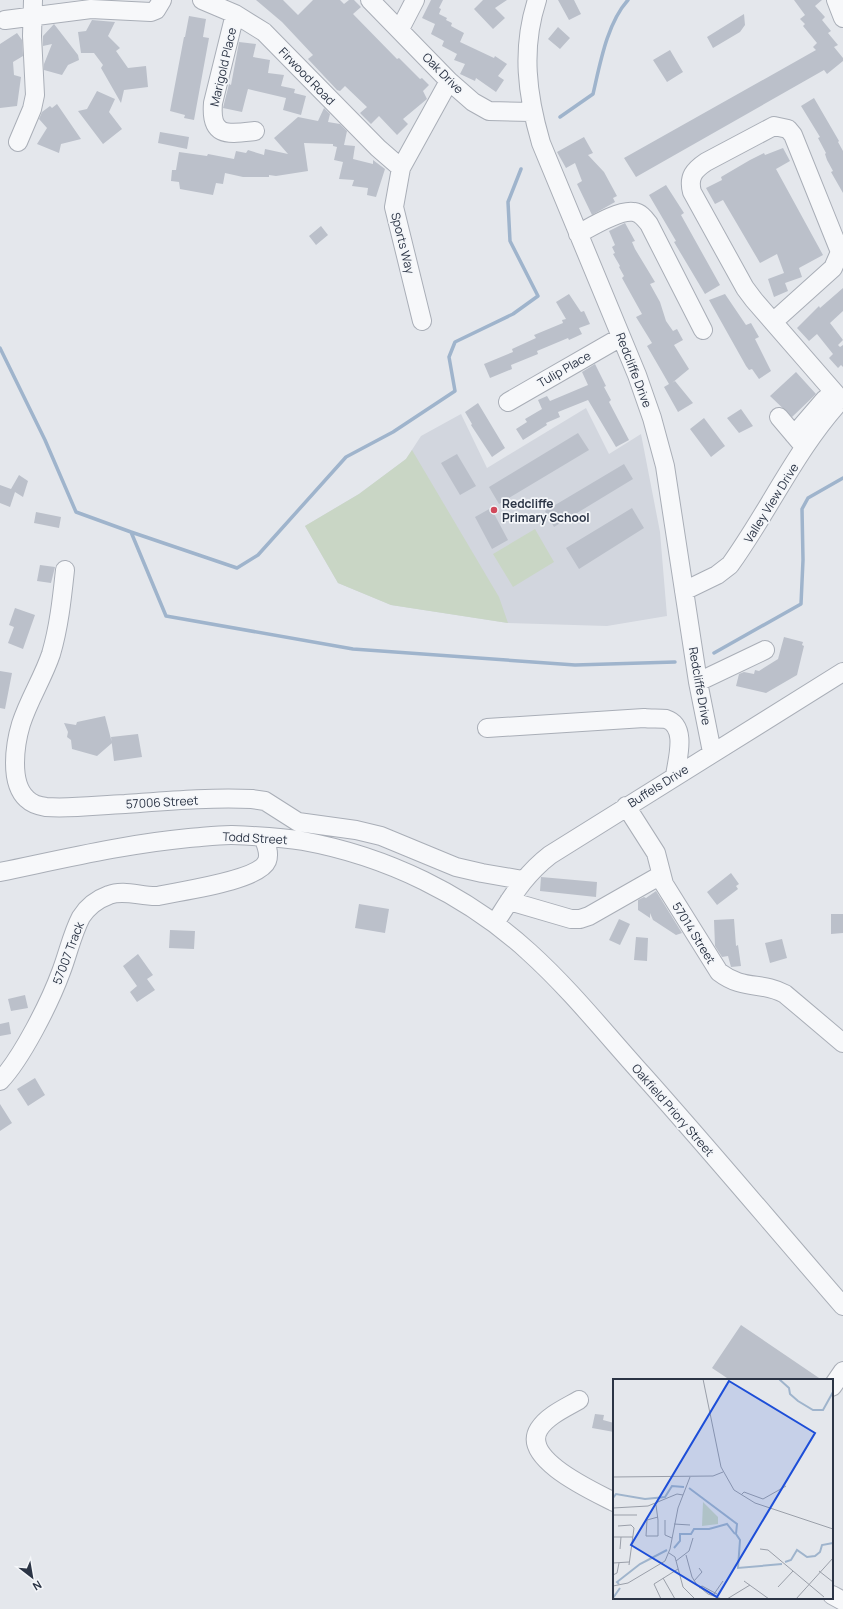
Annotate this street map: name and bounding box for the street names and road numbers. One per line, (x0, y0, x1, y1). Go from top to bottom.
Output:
street label: Marigold Place (206, 26, 240, 108)
street label: Firwood Road (275, 43, 339, 109)
street label: Oak Drive (419, 49, 467, 97)
street label: Sports Way (387, 210, 419, 276)
street label: Redcliffe Drive (612, 330, 656, 410)
street label: Tulip Place (534, 347, 594, 391)
street label: Valley View Drive (740, 460, 802, 546)
street label: Redcliffe Drive (685, 646, 715, 726)
street label: Buffels Drive (624, 761, 692, 811)
street label: 57006 Street (125, 792, 199, 812)
street label: Todd Street (222, 828, 288, 848)
street label: 57014 Street (668, 899, 720, 967)
street label: 57007 Track (48, 918, 88, 987)
street label: Oakfield Priory Street (628, 1060, 718, 1160)

